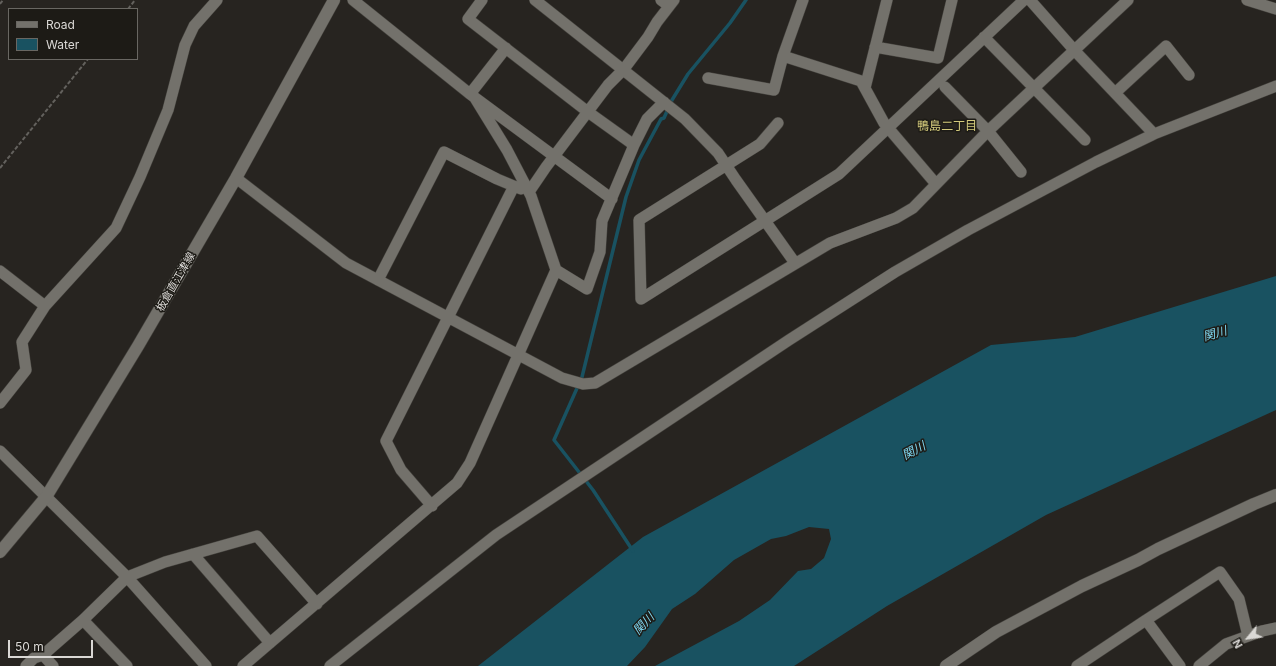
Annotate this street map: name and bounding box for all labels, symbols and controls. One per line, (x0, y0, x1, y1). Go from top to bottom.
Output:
legend (8, 8, 138, 60)
text: Road (46, 17, 75, 32)
text: Water (46, 37, 79, 52)
district label: 鴨島二丁目 (917, 119, 977, 133)
street label: 板倉直江津線 (154, 250, 198, 314)
water label: 関川 (1201, 324, 1229, 344)
water label: 関川 (900, 439, 928, 463)
water label: 関川 (630, 610, 658, 638)
north arrow (1228, 618, 1268, 658)
scale bar (10, 632, 95, 658)
text: N (1229, 637, 1246, 651)
text: 50 m (15, 639, 44, 654)

